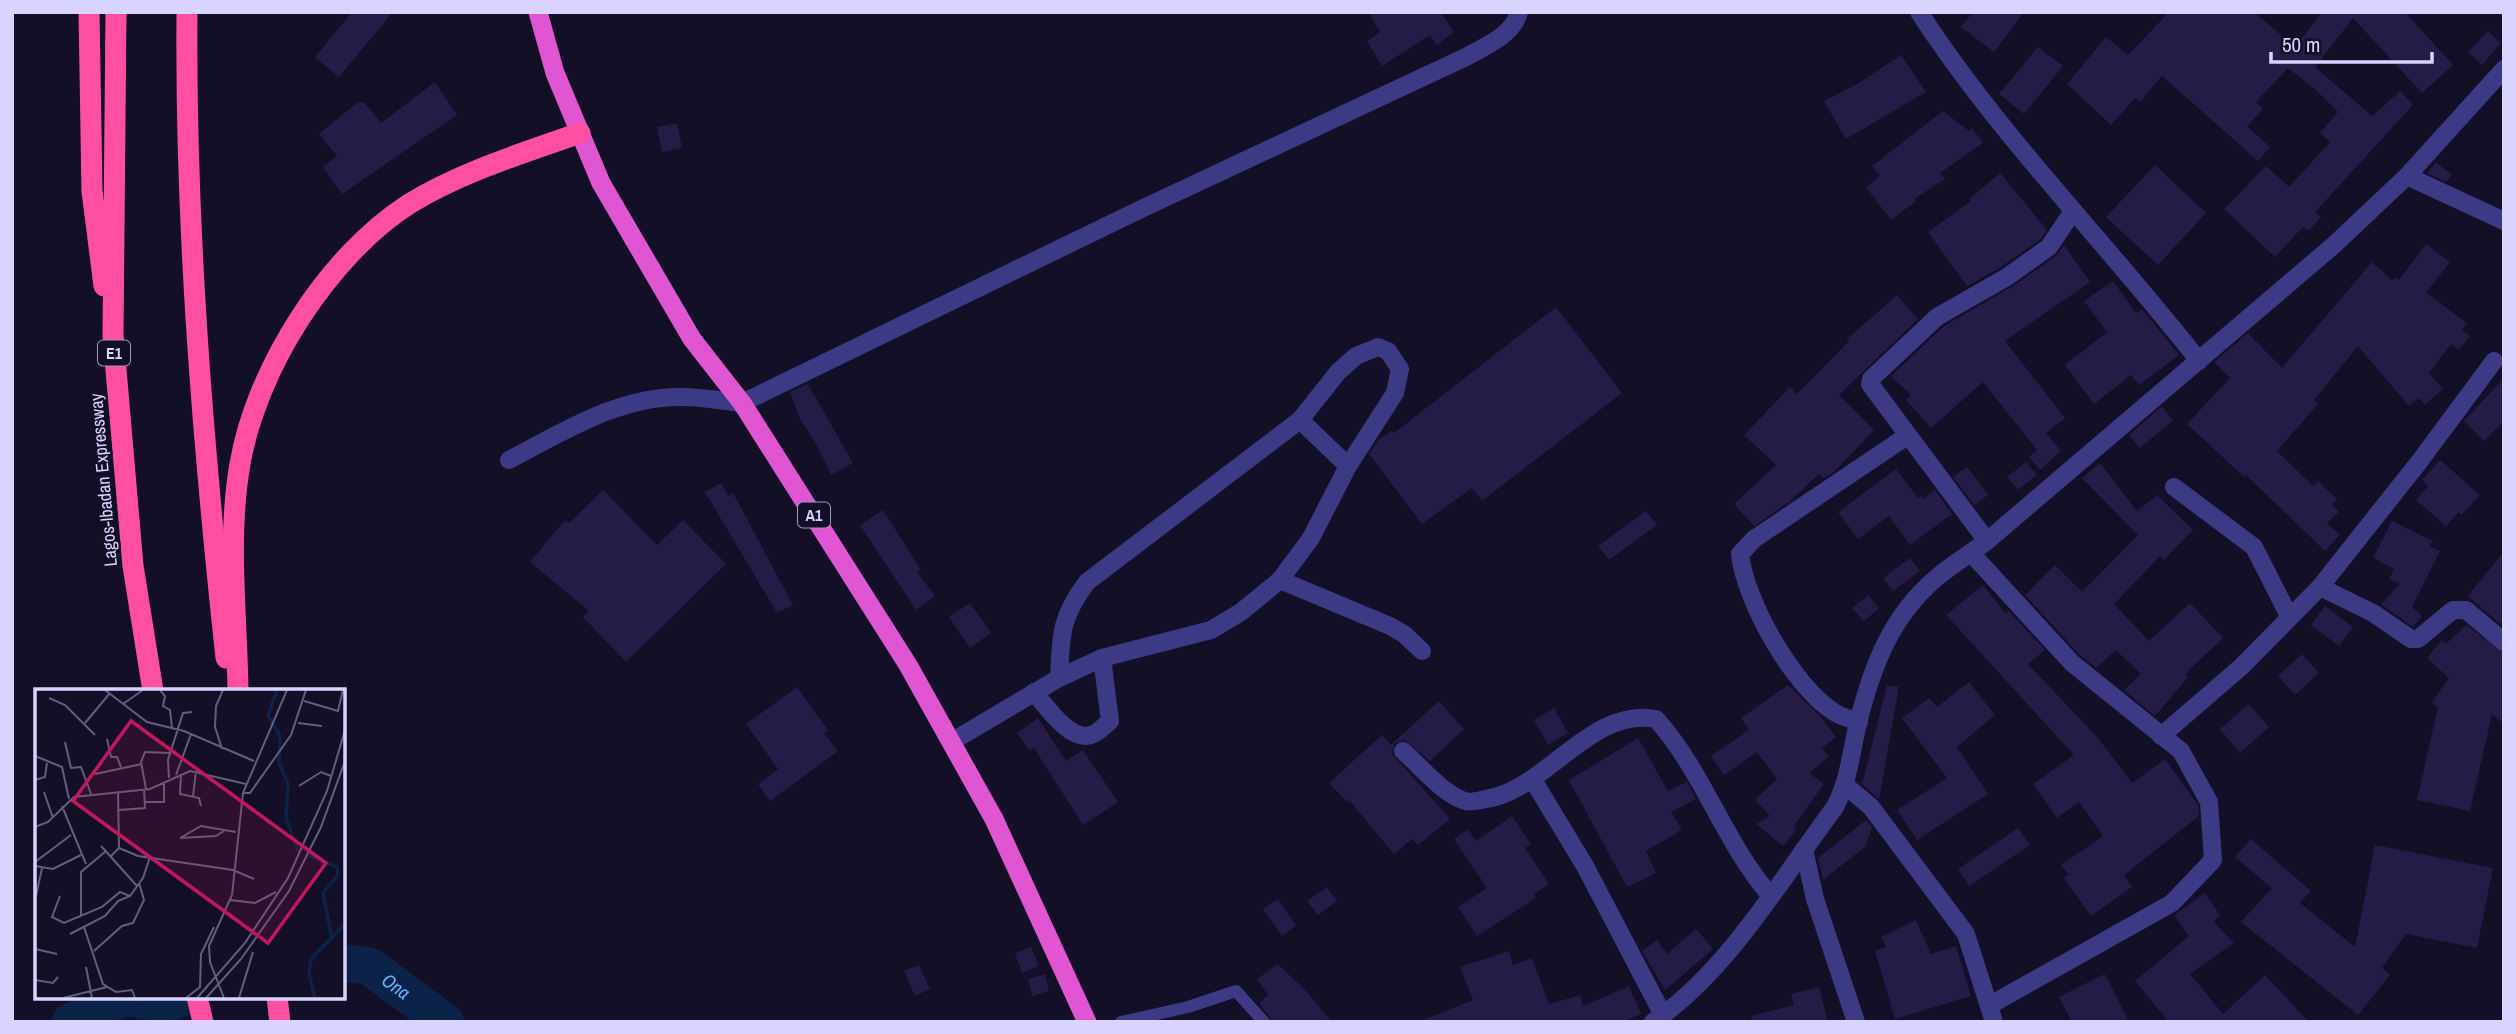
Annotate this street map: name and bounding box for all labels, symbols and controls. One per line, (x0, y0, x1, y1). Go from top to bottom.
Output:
scale bar (2271, 21, 2432, 65)
text: 50 m (2282, 30, 2320, 59)
road number: E1 (98, 340, 130, 366)
street label: Lagos-Ibadan Expressway (83, 392, 123, 568)
road number: A1 (798, 502, 830, 528)
inset map (35, 689, 345, 999)
water label: Ona (377, 967, 416, 1005)

